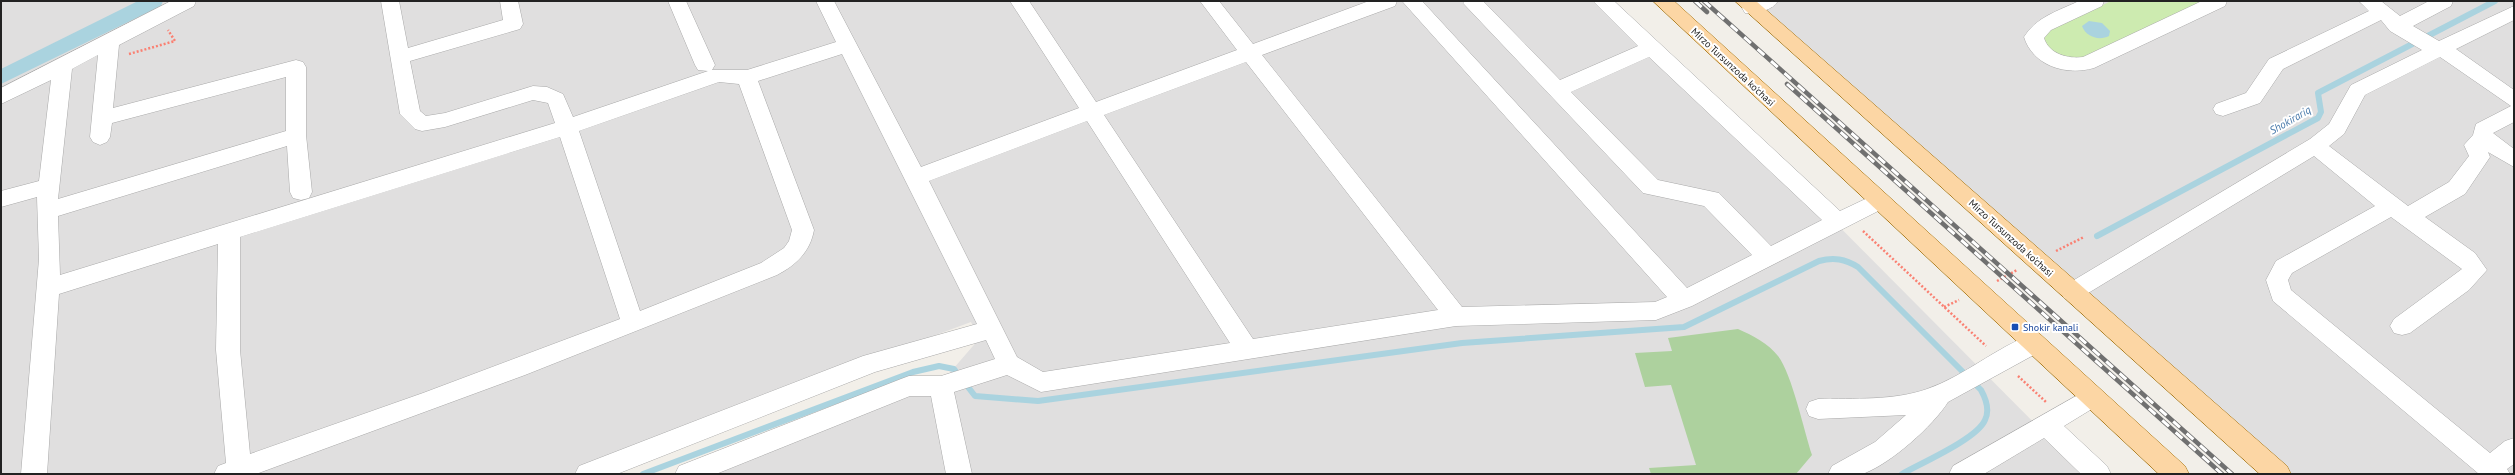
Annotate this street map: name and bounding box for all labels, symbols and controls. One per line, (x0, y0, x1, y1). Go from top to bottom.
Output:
street label: Mirzo Tursunzoda ko'chasi (1689, 25, 1777, 109)
water label: Shokirariq (2267, 102, 2314, 137)
street label: Mirzo Tursunzoda ko'chasi (1966, 197, 2056, 279)
place label: Shokir kanali (2023, 321, 2078, 334)
marker: Shokir kanali (2010, 322, 2020, 332)

